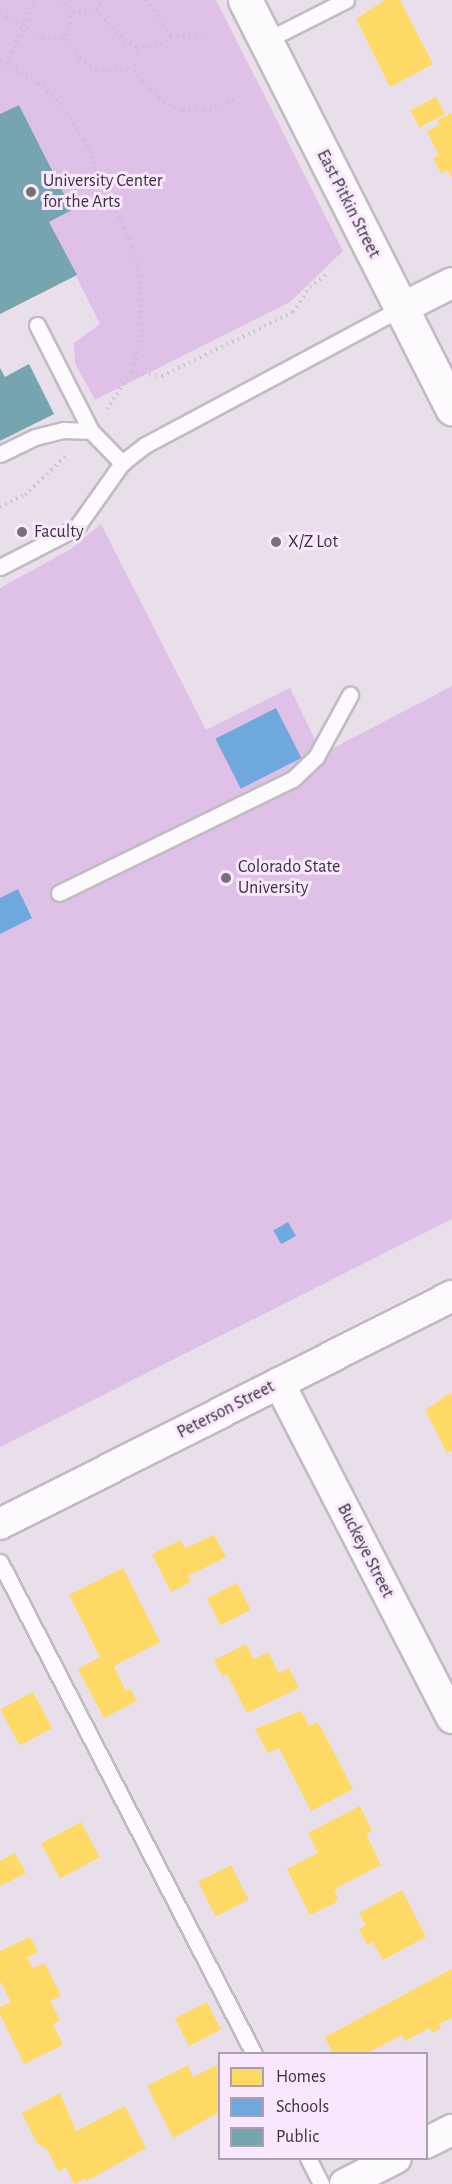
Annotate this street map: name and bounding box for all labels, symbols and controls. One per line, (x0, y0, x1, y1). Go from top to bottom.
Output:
street label: East Pitkin Street (311, 146, 385, 262)
place label: University Center for the Arts (43, 171, 163, 213)
marker: University Center for the Arts (24, 185, 38, 199)
place label: Faculty (34, 521, 84, 543)
marker: Faculty (15, 525, 29, 539)
place label: X/Z Lot (288, 531, 338, 553)
marker: X/Z Lot (269, 535, 283, 549)
place label: Colorado State University (238, 857, 340, 900)
marker: Colorado State University (219, 871, 233, 885)
street label: Peterson Street (174, 1376, 278, 1444)
street label: Buckeye Street (332, 1500, 398, 1602)
legend (218, 2052, 428, 2160)
text: Homes (276, 2068, 326, 2086)
text: Schools (276, 2098, 329, 2116)
text: Public (276, 2128, 319, 2146)

